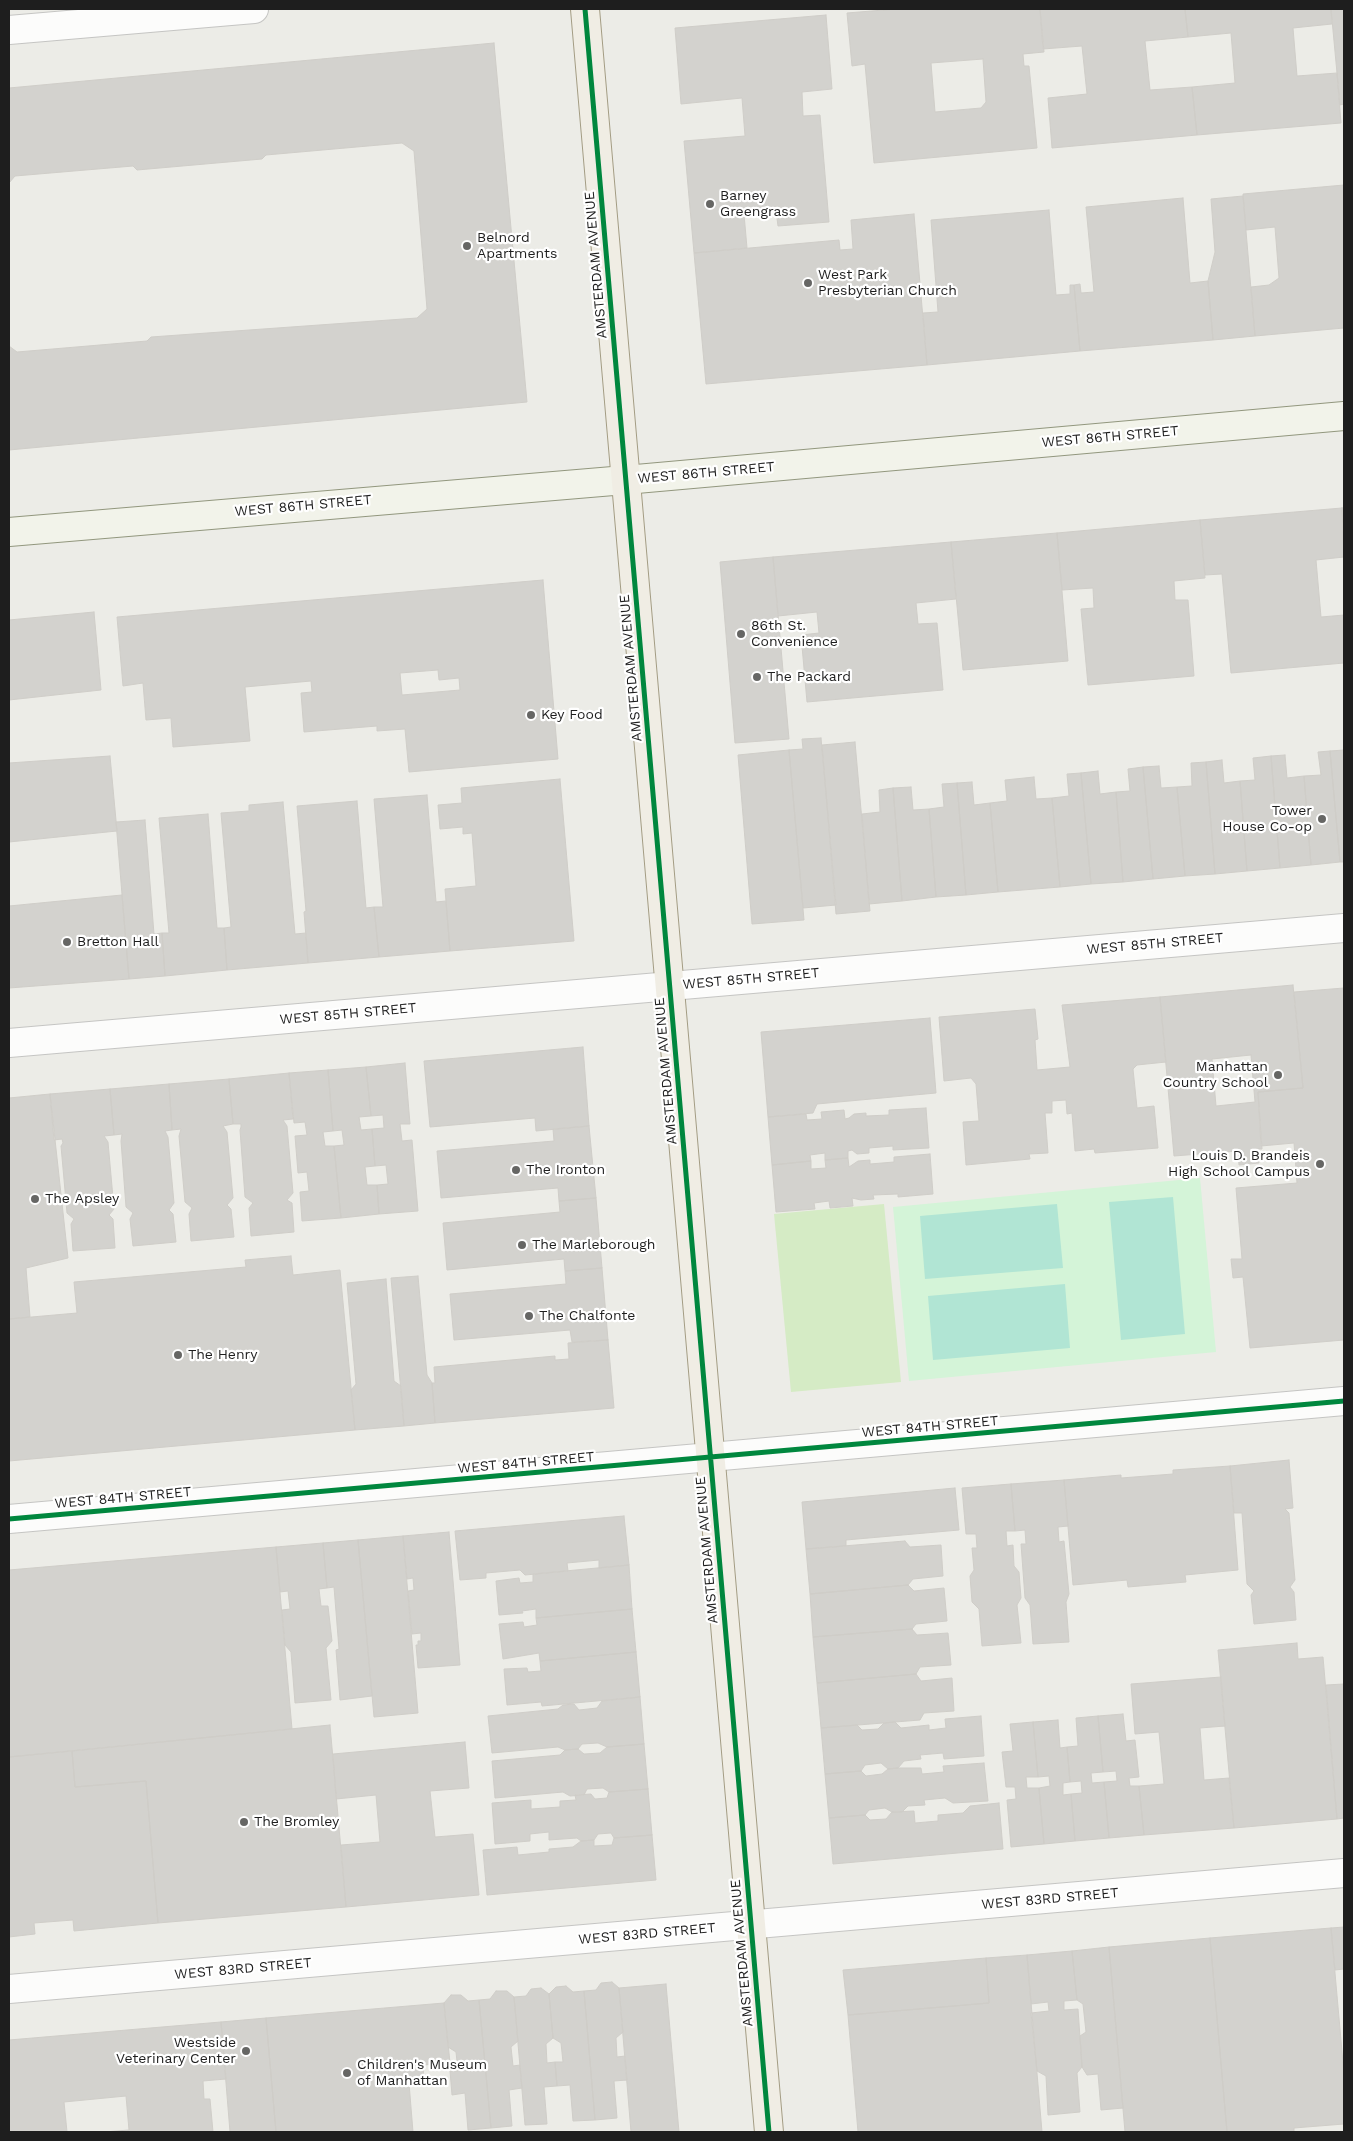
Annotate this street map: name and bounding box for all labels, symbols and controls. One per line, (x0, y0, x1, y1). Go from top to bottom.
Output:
place label: Barney Greengrass (720, 188, 796, 220)
street label: AMSTERDAM AVENUE (581, 191, 611, 339)
marker: Barney Greengrass (704, 198, 716, 210)
place label: Belnord Apartments (477, 230, 557, 262)
marker: Belnord Apartments (461, 240, 473, 252)
place label: West Park Presbyterian Church (818, 267, 957, 300)
marker: West Park Presbyterian Church (802, 277, 814, 289)
street label: WEST 86TH STREET (1041, 423, 1179, 451)
street label: WEST 86TH STREET (637, 459, 775, 487)
street label: WEST 86TH STREET (234, 492, 372, 520)
street label: AMSTERDAM AVENUE (616, 594, 646, 742)
place label: 86th St. Convenience (751, 618, 838, 650)
marker: 86th St. Convenience (735, 628, 747, 640)
place label: The Packard (767, 669, 851, 685)
marker: The Packard (751, 671, 763, 683)
place label: Key Food (541, 707, 603, 723)
marker: Key Food (525, 709, 537, 721)
place label: Tower House Co-op (1222, 803, 1312, 836)
marker: Tower House Co-op (1316, 813, 1328, 825)
street label: WEST 85TH STREET (1086, 930, 1224, 958)
place label: Bretton Hall (77, 934, 159, 950)
marker: Bretton Hall (61, 936, 73, 948)
street label: WEST 85TH STREET (682, 965, 820, 993)
street label: AMSTERDAM AVENUE (651, 997, 681, 1145)
street label: WEST 85TH STREET (279, 1000, 417, 1028)
place label: Manhattan Country School (1163, 1059, 1268, 1092)
marker: Manhattan Country School (1272, 1069, 1284, 1081)
place label: Louis D. Brandeis High School Campus (1168, 1148, 1310, 1180)
marker: Louis D. Brandeis High School Campus (1314, 1158, 1326, 1170)
place label: The Ironton (526, 1162, 605, 1178)
marker: The Ironton (510, 1164, 522, 1176)
place label: The Apsley (45, 1191, 119, 1207)
marker: The Apsley (29, 1193, 41, 1205)
place label: The Marleborough (532, 1237, 655, 1253)
marker: The Marleborough (516, 1239, 528, 1251)
place label: The Chalfonte (539, 1308, 635, 1324)
marker: The Chalfonte (523, 1310, 535, 1322)
place label: The Henry (188, 1347, 258, 1363)
marker: The Henry (172, 1349, 184, 1361)
street label: WEST 84TH STREET (861, 1413, 999, 1441)
street label: WEST 84TH STREET (457, 1449, 595, 1477)
street label: AMSTERDAM AVENUE (692, 1476, 722, 1624)
street label: WEST 84TH STREET (54, 1484, 192, 1512)
place label: The Bromley (254, 1814, 339, 1830)
marker: The Bromley (238, 1816, 250, 1828)
street label: AMSTERDAM AVENUE (727, 1879, 757, 2027)
street label: WEST 83RD STREET (981, 1885, 1119, 1913)
street label: WEST 83RD STREET (578, 1920, 716, 1948)
street label: WEST 83RD STREET (174, 1955, 312, 1983)
place label: Westside Veterinary Center (116, 2035, 236, 2068)
marker: Westside Veterinary Center (240, 2045, 252, 2057)
place label: Children's Museum of Manhattan (357, 2057, 487, 2090)
marker: Children's Museum of Manhattan (341, 2067, 353, 2079)

